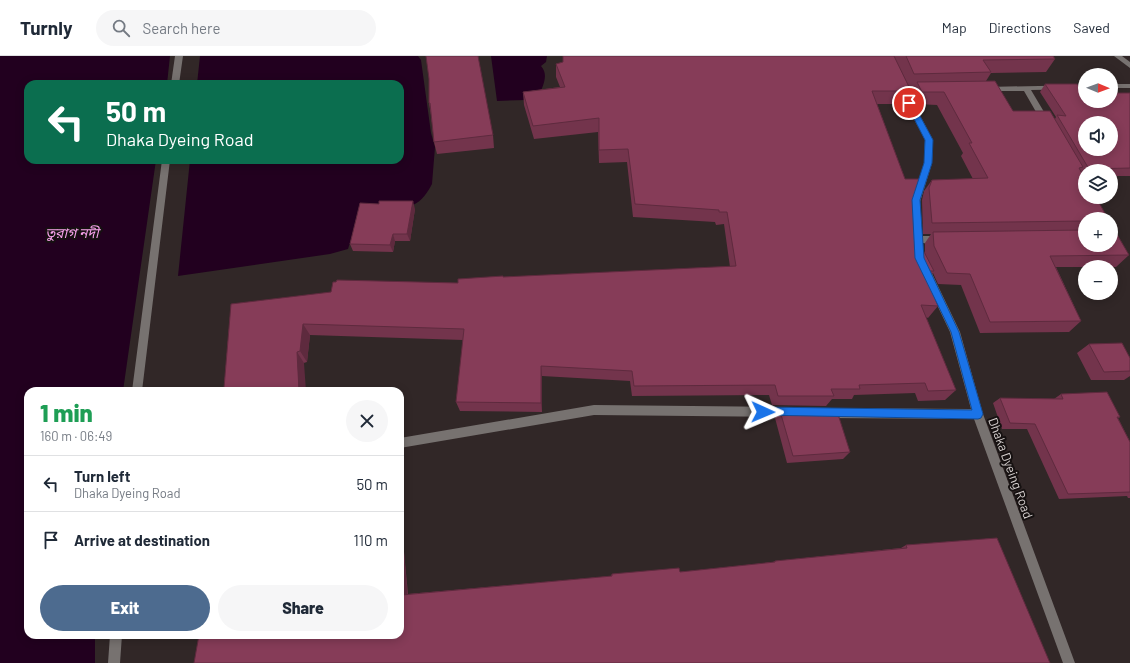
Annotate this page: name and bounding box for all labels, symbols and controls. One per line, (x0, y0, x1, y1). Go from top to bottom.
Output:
search box (96, 10, 376, 46)
text: Turnly (20, 16, 72, 39)
icon: search (110, 17, 132, 39)
text: Search here (142, 19, 220, 37)
text: Map (942, 19, 967, 36)
text: Directions (989, 19, 1051, 36)
text: Saved (1073, 19, 1110, 36)
north arrow (1078, 68, 1118, 108)
map controls (1078, 68, 1118, 300)
pin (892, 86, 926, 120)
icon: arrive (898, 92, 920, 114)
text: 50 m (106, 94, 166, 128)
icon: left (40, 96, 92, 148)
button: sound (1078, 116, 1118, 156)
text: Dhaka Dyeing Road (106, 128, 254, 150)
button: layers (1078, 164, 1118, 204)
button: + (1078, 212, 1118, 252)
water label: তুরাগ নদী (45, 224, 102, 242)
button: − (1078, 260, 1118, 300)
position arrow (742, 391, 784, 433)
text: 1 min (40, 398, 93, 427)
button: close (346, 400, 388, 442)
street label: Dhaka Dyeing Road (985, 415, 1037, 521)
text: 160 m · 06:49 (40, 428, 112, 444)
text: Turn left (74, 467, 130, 485)
icon: left (40, 473, 62, 495)
text: 50 m (356, 475, 388, 493)
text: Dhaka Dyeing Road (74, 485, 181, 501)
icon: arrive (40, 529, 62, 551)
text: Arrive at destination (74, 531, 210, 549)
text: 110 m (354, 531, 388, 549)
button: Exit (40, 585, 210, 631)
button: Share (218, 585, 388, 631)

